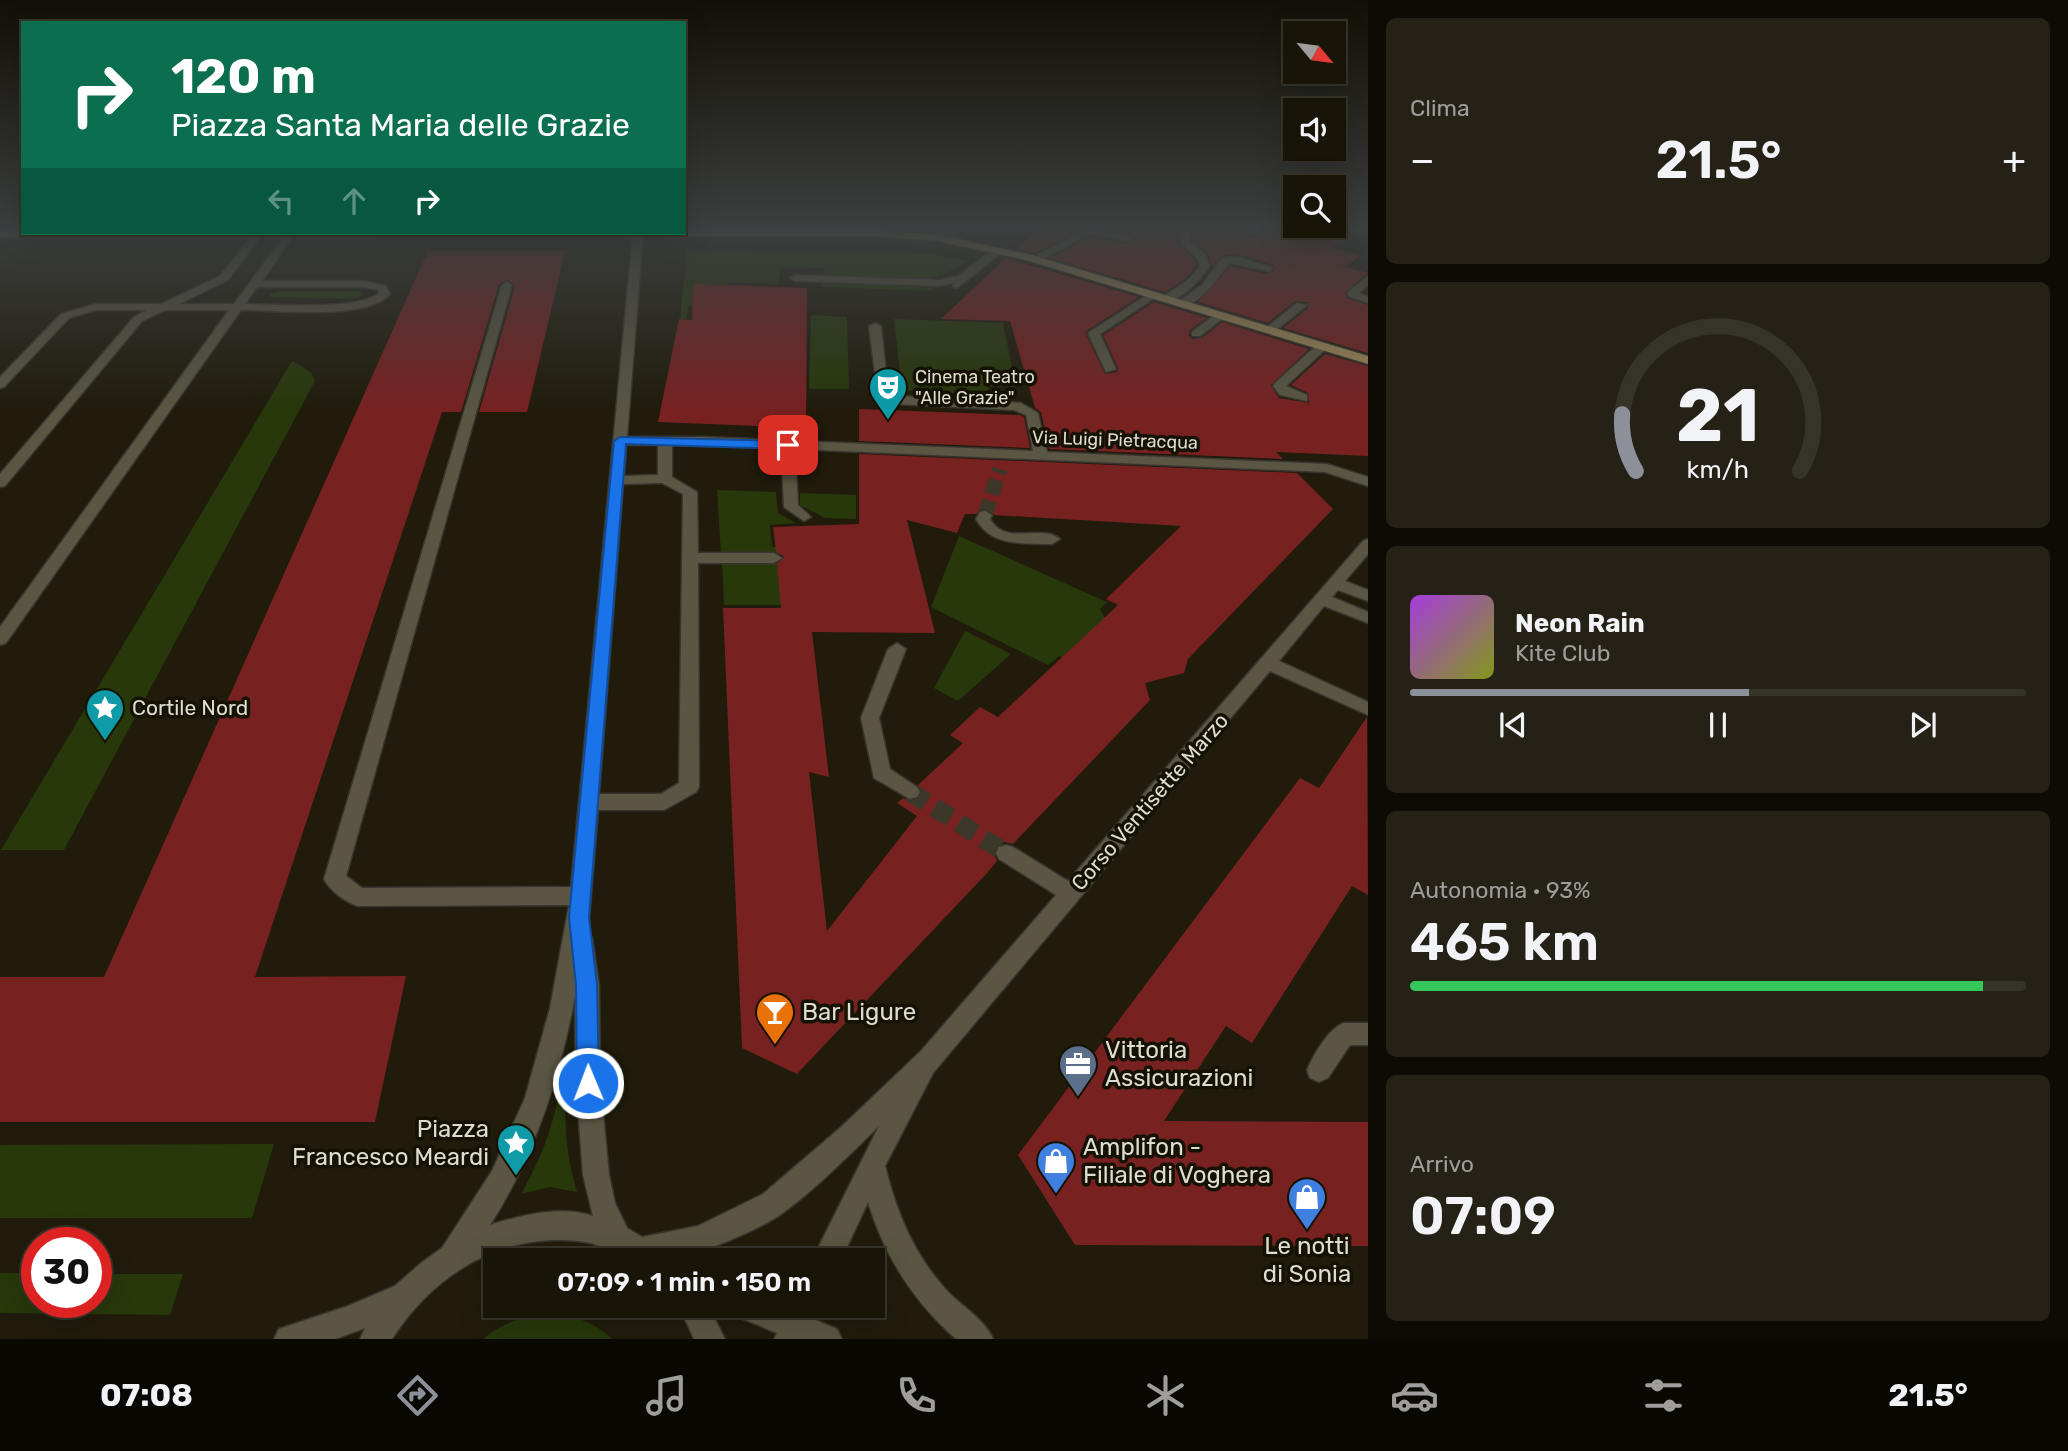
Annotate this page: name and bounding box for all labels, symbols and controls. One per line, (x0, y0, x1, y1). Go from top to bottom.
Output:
north arrow (1283, 21, 1346, 84)
map controls (1283, 21, 1346, 238)
text: 120 m (171, 47, 316, 105)
icon: right (56, 49, 147, 140)
text: Clima (1410, 94, 1470, 122)
button: sound (1283, 98, 1346, 161)
text: Piazza Santa Maria delle Grazie (171, 106, 630, 144)
text: 21.5° (1655, 129, 1782, 191)
text: − (1410, 137, 1435, 183)
text: + (2002, 137, 2026, 183)
button: search (1283, 175, 1346, 238)
icon: left (262, 182, 300, 220)
icon: ahead (335, 182, 373, 220)
icon: right (408, 182, 446, 220)
theatre icon: Cinema Teatro "Alle Grazie" (867, 366, 909, 421)
place label: Cinema Teatro "Alle Grazie" (915, 366, 1035, 409)
text: 21 (1676, 374, 1760, 460)
pin (758, 415, 818, 475)
icon: arrive (769, 426, 807, 464)
street label: Via Luigi Pietracqua (1032, 426, 1198, 454)
text: km/h (1687, 455, 1749, 484)
text: Neon Rain (1515, 608, 1645, 639)
text: Kite Club (1515, 639, 1610, 667)
place icon: Cortile Nord (84, 687, 126, 742)
place label: Cortile Nord (132, 695, 248, 720)
icon: previous (1494, 706, 1532, 744)
icon: pause (1699, 706, 1737, 744)
icon: next (1904, 706, 1942, 744)
street label: Corso Ventisette Marzo (1066, 708, 1233, 895)
text: Autonomia · 93% (1410, 876, 1591, 904)
text: 465 km (1410, 911, 1599, 973)
bar icon: Bar Ligure (754, 991, 796, 1046)
place label: Bar Ligure (802, 998, 916, 1026)
place label: Vittoria Assicurazioni (1105, 1036, 1253, 1092)
office icon: Vittoria Assicurazioni (1057, 1043, 1099, 1098)
position arrow (551, 1046, 625, 1120)
place label: Piazza Francesco Meardi (292, 1115, 489, 1171)
place icon: Piazza Francesco Meardi (495, 1122, 537, 1177)
place label: Amplifon - Filiale di Voghera (1083, 1133, 1271, 1189)
shop icon: Amplifon - Filiale di Voghera (1035, 1140, 1077, 1195)
text: Arrivo (1410, 1150, 1474, 1178)
shop icon: Le notti di Sonia (1286, 1176, 1328, 1231)
text: 07:09 (1410, 1185, 1556, 1247)
speed limit sign: 30 (21, 1227, 112, 1318)
place label: Le notti di Sonia (1263, 1232, 1351, 1288)
text: 07:09 · 1 min · 150 m (557, 1267, 811, 1298)
icon: directions (393, 1371, 442, 1420)
icon: music (642, 1371, 691, 1420)
icon: phone (892, 1371, 941, 1420)
icon: climate (1141, 1371, 1190, 1420)
icon: car (1390, 1371, 1439, 1420)
icon: filters (1639, 1371, 1688, 1420)
text: 07:08 (100, 1376, 193, 1414)
text: 21.5° (1888, 1376, 1968, 1414)

